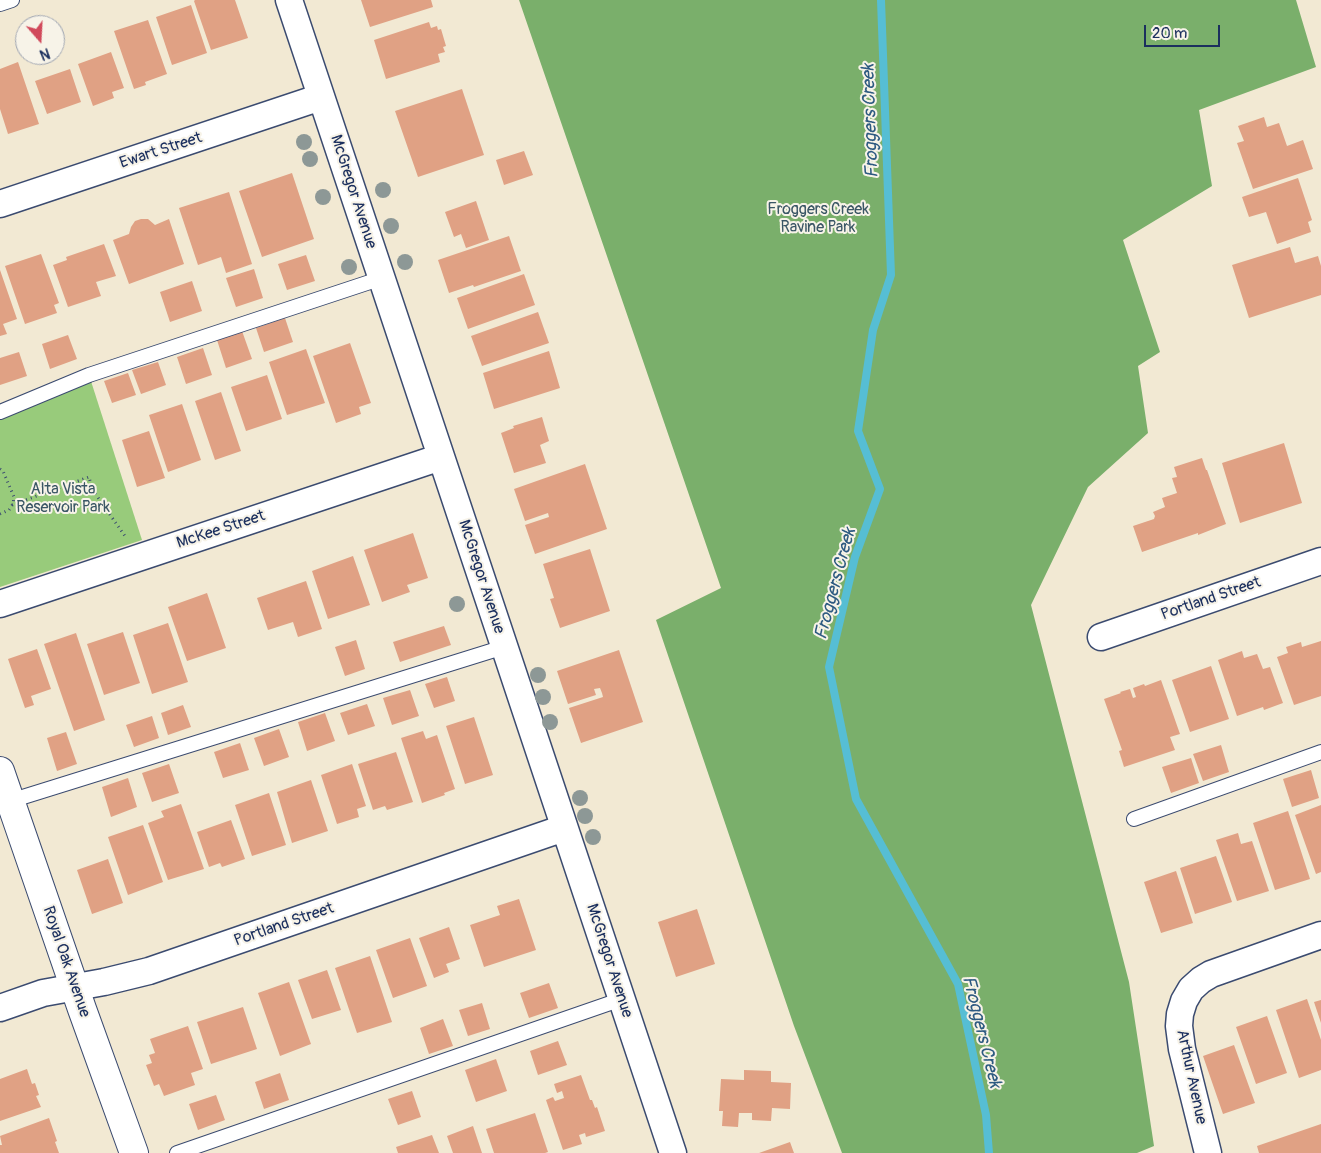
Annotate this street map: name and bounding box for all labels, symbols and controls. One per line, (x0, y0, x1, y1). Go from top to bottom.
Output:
north arrow (15, 15, 65, 65)
scale bar (1146, 15, 1222, 47)
text: 20 m (1152, 24, 1187, 43)
text: N (37, 44, 52, 63)
water label: Froggers Creek (858, 63, 884, 179)
street label: Ewart Street (117, 129, 205, 173)
street label: McGregor Avenue (326, 133, 380, 251)
park label: Froggers Creek Ravine Park (767, 200, 869, 238)
park label: Alta Vista Reservoir Park (16, 480, 110, 518)
street label: McKee Street (174, 507, 268, 553)
street label: McGregor Avenue (454, 518, 508, 636)
water label: Froggers Creek (811, 526, 861, 642)
street label: Portland Street (1159, 573, 1263, 625)
street label: Portland Street (232, 899, 336, 951)
street label: McGregor Avenue (582, 902, 636, 1020)
street label: Royal Oak Avenue (38, 904, 94, 1020)
water label: Froggers Creek (957, 974, 1005, 1090)
street label: Arthur Avenue (1172, 1028, 1210, 1126)

